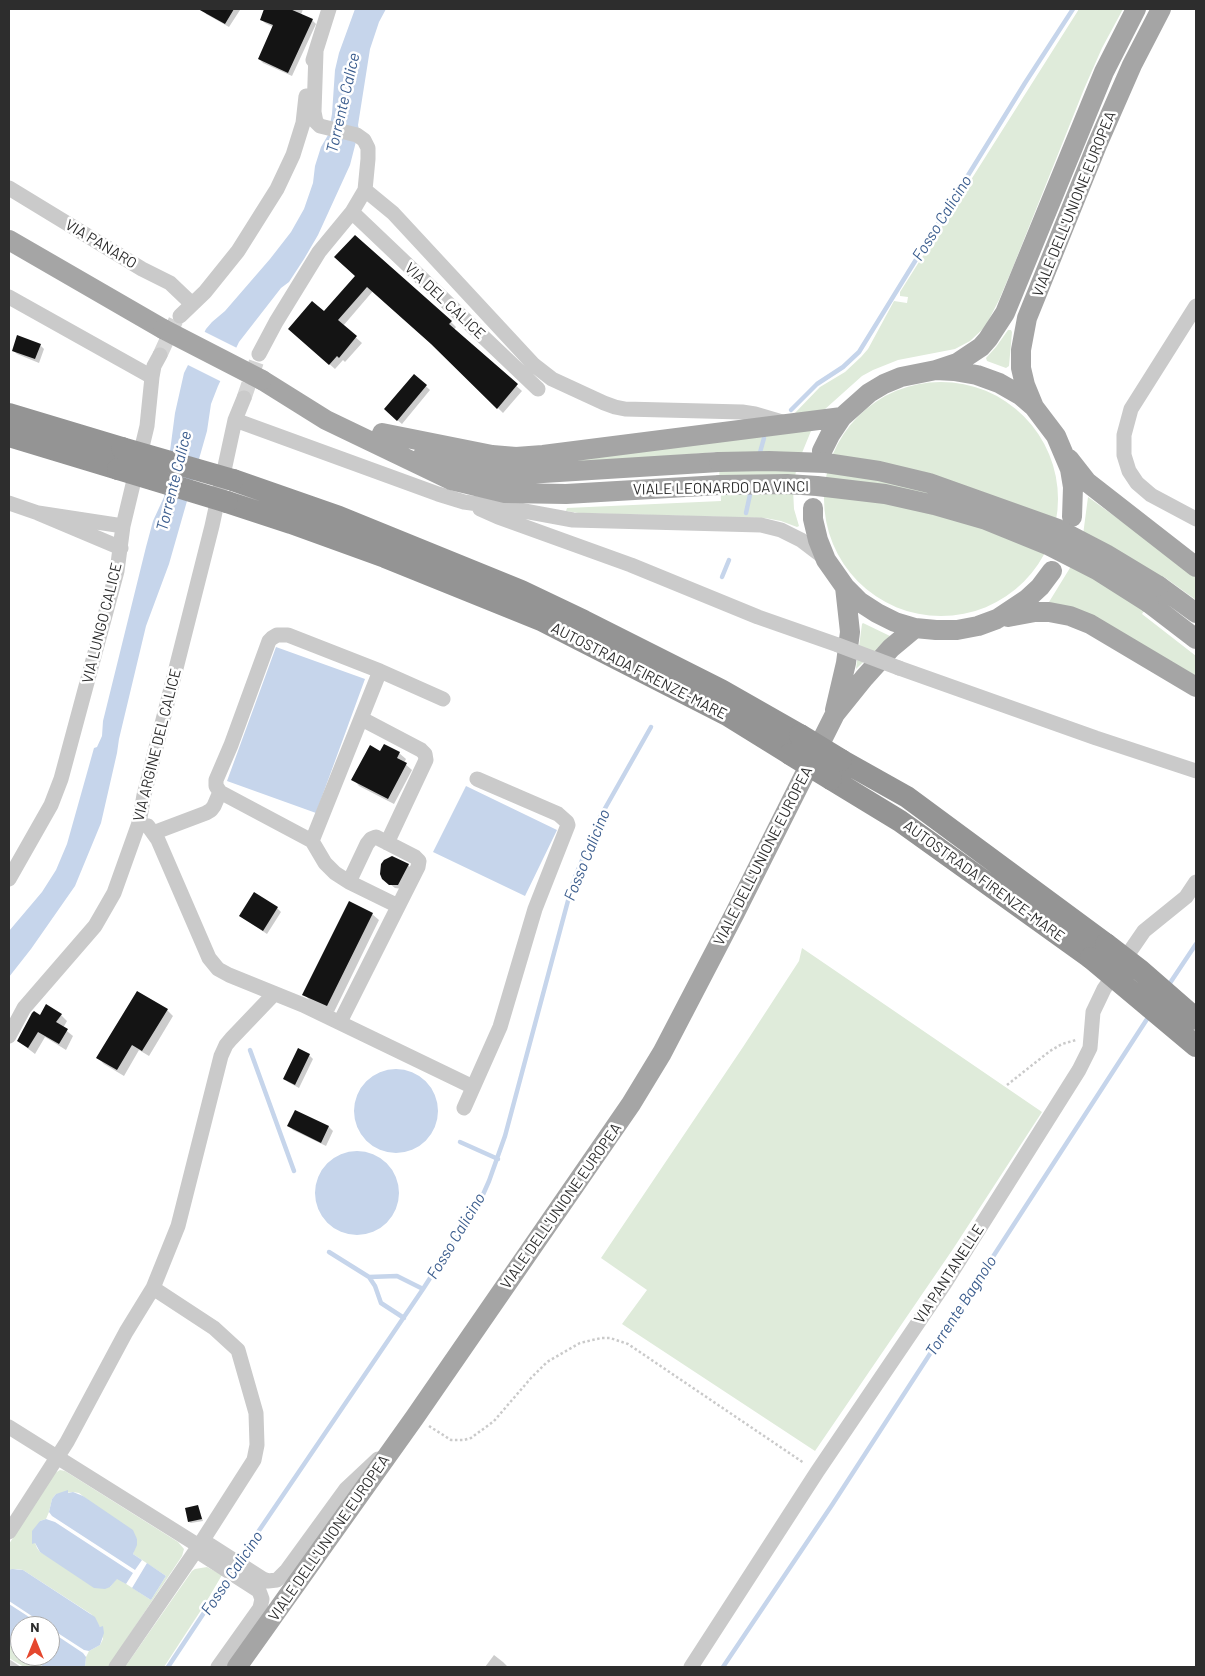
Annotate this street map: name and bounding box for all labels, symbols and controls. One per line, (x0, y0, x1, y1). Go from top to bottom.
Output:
water label: Torrente Calice (322, 51, 364, 155)
street label: VIALE DELL'UNIONE EUROPEA (1028, 109, 1120, 299)
water label: Fosso Calicino (908, 172, 976, 264)
street label: VIA PANARO (62, 216, 140, 272)
street label: VIA DEL CALICE (401, 259, 489, 343)
water label: Torrente Calice (152, 429, 196, 533)
street label: VIALE LEONARDO DA VINCI (633, 477, 809, 499)
street label: VIA LUNGO CALICE (78, 561, 126, 685)
street label: AUTOSTRADA FIRENZE-MARE (548, 619, 730, 723)
street label: VIA ARGINE DEL CALICE (129, 667, 185, 823)
street label: VIALE DELL'UNIONE EUROPEA (710, 763, 816, 949)
water label: Fosso Calicino (560, 806, 614, 904)
street label: AUTOSTRADA FIRENZE-MARE (900, 816, 1068, 946)
street label: VIALE DELL'UNIONE EUROPEA (497, 1119, 625, 1293)
water label: Fosso Calicino (423, 1190, 489, 1282)
street label: VIA PANTANELLE (910, 1221, 988, 1327)
water label: Torrente Bagnolo (921, 1252, 1001, 1360)
street label: VIALE DELL'UNIONE EUROPEA (265, 1451, 393, 1625)
water label: Fosso Calicino (197, 1527, 267, 1619)
north arrow (10, 1616, 60, 1666)
text: N (30, 1618, 40, 1635)

